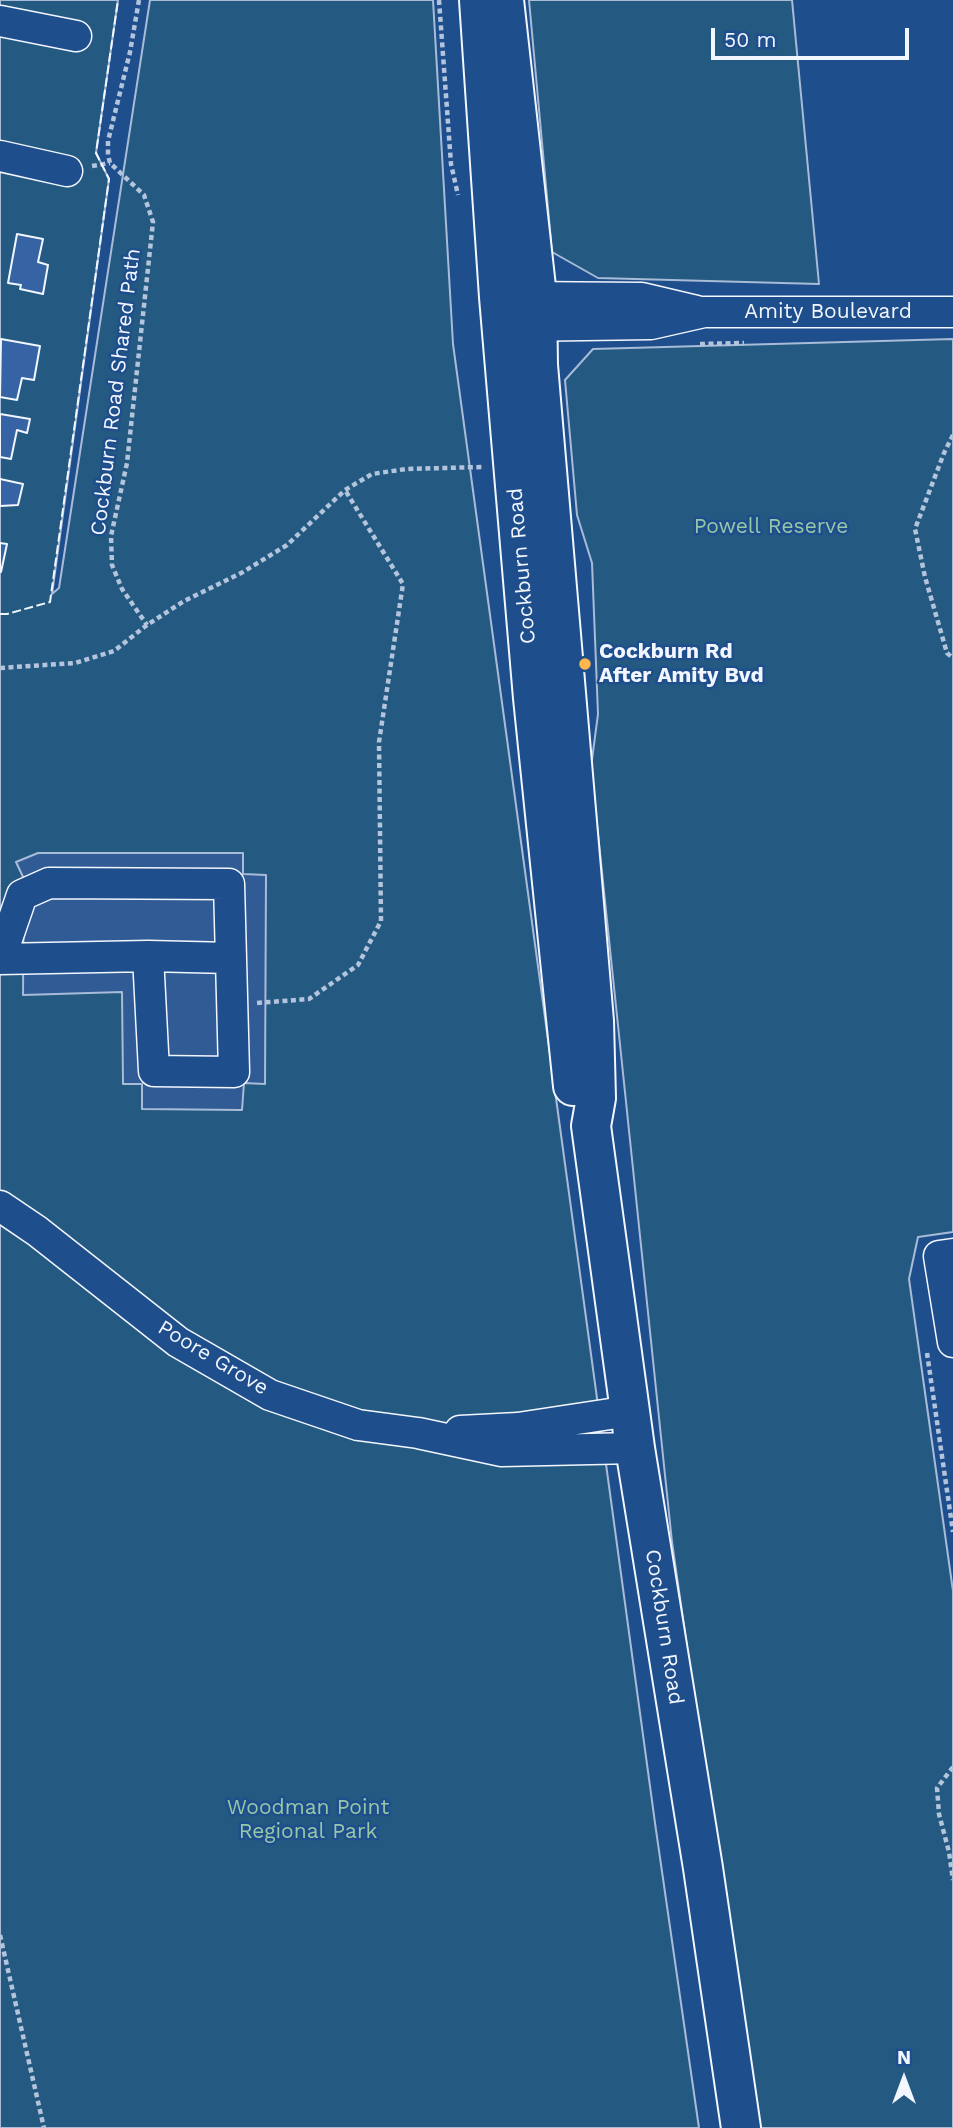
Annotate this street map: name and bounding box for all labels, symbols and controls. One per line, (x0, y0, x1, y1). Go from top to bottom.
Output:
scale bar (715, 14, 913, 58)
text: 50 m (724, 27, 776, 52)
street label: Cockburn Road Shared Path (86, 247, 146, 537)
street label: Amity Boulevard (744, 299, 912, 325)
street label: Cockburn Road (503, 487, 541, 645)
park label: Powell Reserve (694, 514, 848, 540)
place label: Cockburn Rd After Amity Bvd (599, 639, 764, 689)
marker: Cockburn Rd After Amity Bvd (577, 656, 593, 672)
street label: Poore Grove (153, 1315, 273, 1401)
street label: Cockburn Road (639, 1548, 689, 1706)
park label: Woodman Point Regional Park (227, 1795, 389, 1845)
north arrow (869, 2044, 939, 2114)
text: N (897, 2046, 911, 2069)

